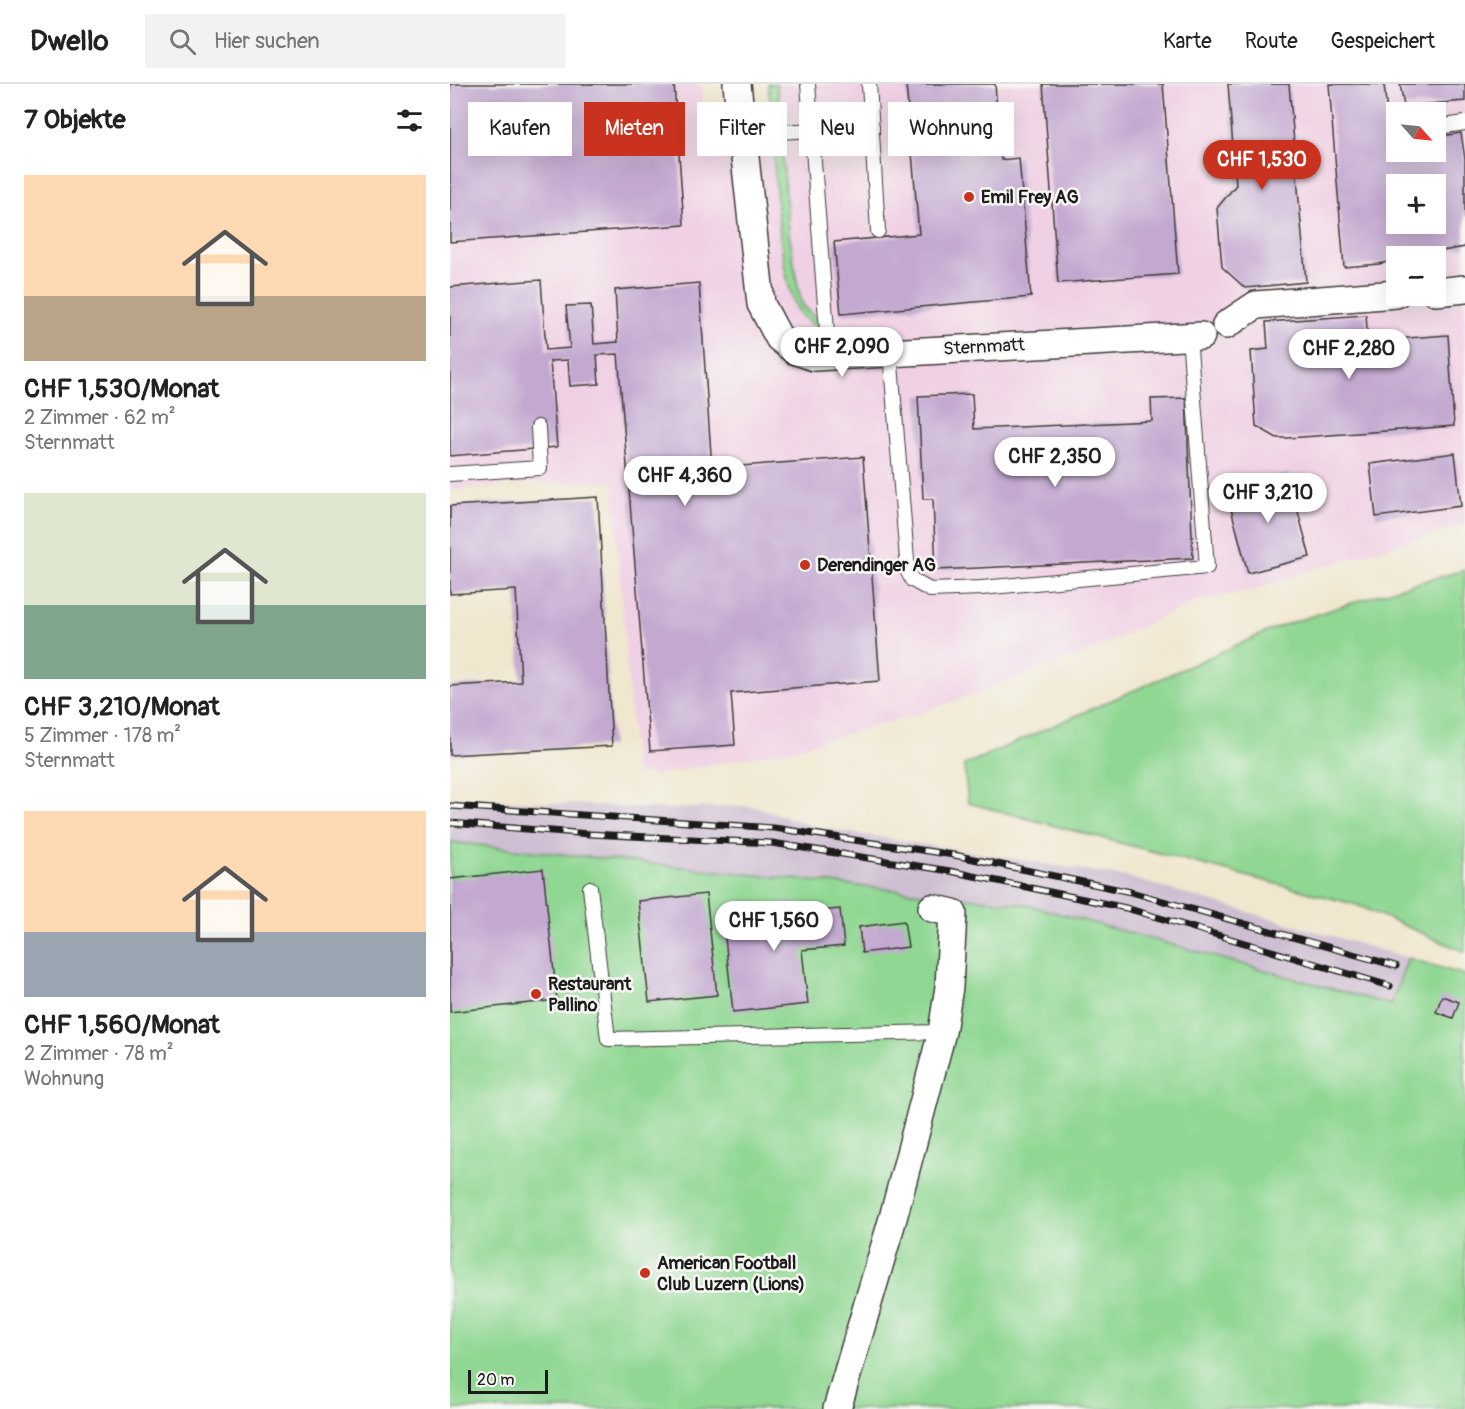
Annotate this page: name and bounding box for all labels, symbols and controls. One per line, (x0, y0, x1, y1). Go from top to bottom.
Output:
search box (145, 14, 565, 68)
text: Dwello (30, 24, 109, 59)
icon: search (166, 25, 199, 58)
text: Hier suchen (214, 27, 320, 55)
text: Karte (1163, 28, 1212, 55)
text: Route (1245, 28, 1298, 55)
text: Gespeichert (1331, 28, 1435, 55)
chip: Kaufen (468, 102, 572, 156)
chip: Mieten (584, 102, 685, 156)
chip: Filter (697, 102, 787, 156)
chip: Neu (799, 102, 876, 156)
chip: Wohnung (888, 102, 1014, 156)
north arrow (1386, 102, 1446, 162)
map controls (1386, 102, 1446, 306)
text: 7 Objekte (24, 104, 126, 136)
icon: filters (393, 104, 426, 137)
pin: CHF 1,530 (1193, 140, 1331, 191)
text: CHF 1,530 (1217, 147, 1307, 172)
button: + (1386, 174, 1446, 234)
place label: Emil Frey AG (981, 186, 1079, 209)
marker: Emil Frey AG (962, 190, 976, 204)
icon: home (171, 214, 279, 322)
button: − (1386, 246, 1446, 306)
pin: CHF 2,090 (773, 327, 911, 378)
pin: CHF 2,280 (1280, 329, 1418, 380)
street label: Sternmatt (943, 333, 1026, 361)
text: CHF 2,090 (794, 334, 890, 359)
text: CHF 2,280 (1303, 336, 1395, 361)
text: CHF 1,530/Monat (24, 373, 219, 405)
text: 2 Zimmer · 62 m² (24, 405, 176, 430)
text: Sternmatt (24, 430, 115, 455)
pin: CHF 2,350 (986, 437, 1124, 488)
text: CHF 2,350 (1008, 444, 1102, 469)
pin: CHF 4,360 (616, 456, 754, 507)
text: CHF 4,360 (638, 463, 732, 488)
pin: CHF 3,210 (1199, 473, 1337, 524)
text: CHF 3,210 (1223, 480, 1313, 505)
icon: home (171, 532, 279, 640)
place label: Derendinger AG (817, 554, 936, 577)
marker: Derendinger AG (798, 558, 812, 572)
text: CHF 3,210/Monat (24, 691, 220, 723)
text: 5 Zimmer · 178 m² (24, 723, 181, 748)
text: Sternmatt (24, 748, 115, 773)
icon: home (171, 850, 279, 958)
pin: CHF 1,560 (705, 901, 843, 952)
text: CHF 1,560 (729, 908, 819, 933)
place label: Restaurant Pallino (548, 973, 632, 1017)
marker: Restaurant Pallino (529, 987, 543, 1001)
text: CHF 1,560/Monat (24, 1009, 220, 1041)
text: 2 Zimmer · 78 m² (24, 1041, 174, 1066)
text: Wohnung (24, 1066, 104, 1091)
place label: American Football Club Luzern (Lions) (657, 1252, 805, 1296)
marker: American Football Club Luzern (Lions) (638, 1266, 652, 1280)
scale bar (468, 1367, 548, 1394)
text: 20 m (477, 1370, 515, 1390)

